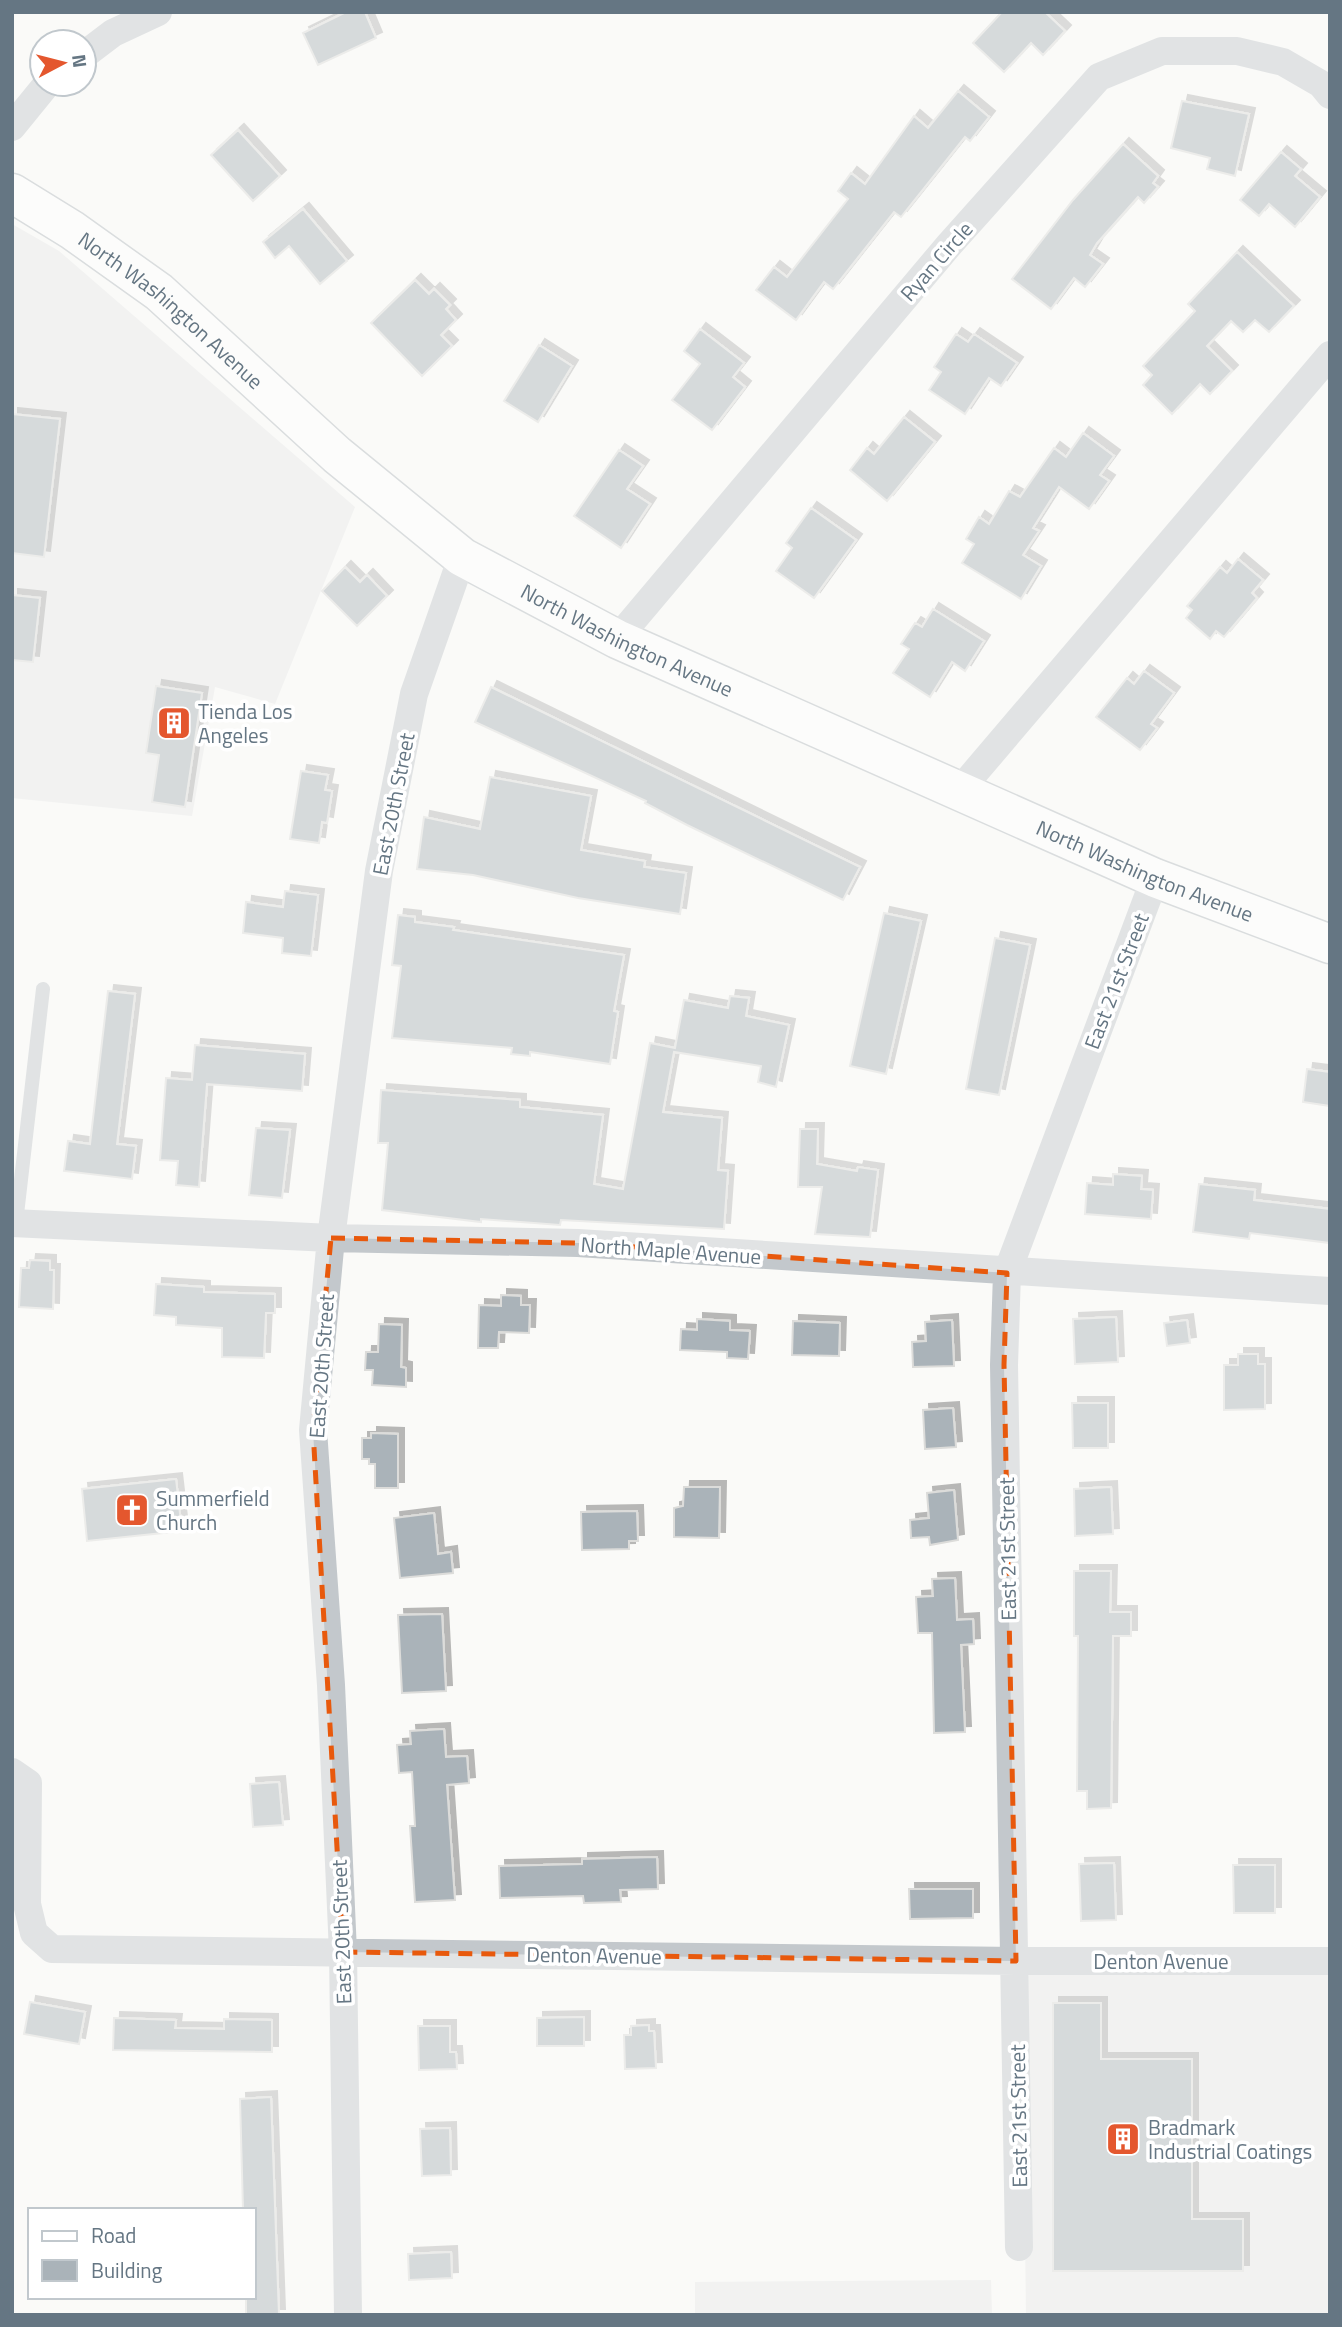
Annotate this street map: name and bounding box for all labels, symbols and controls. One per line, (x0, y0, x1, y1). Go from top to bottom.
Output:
north arrow (28, 28, 98, 98)
text: N (65, 53, 96, 69)
street label: Ryan Circle (892, 214, 980, 308)
street label: North Washington Avenue (72, 224, 271, 396)
street label: North Washington Avenue (515, 575, 738, 705)
place label: Tienda Los Angeles (198, 695, 293, 751)
building icon: Tienda Los Angeles (155, 704, 193, 742)
street label: East 20th Street (363, 729, 423, 878)
street label: North Washington Avenue (1031, 811, 1258, 930)
street label: East 21st Street (1075, 908, 1157, 1054)
street label: North Maple Avenue (580, 1228, 762, 1272)
street label: East 20th Street (300, 1292, 342, 1439)
street label: East 21st Street (990, 1476, 1024, 1621)
place label: Summerfield Church (156, 1482, 270, 1538)
church icon: Summerfield Church (113, 1491, 151, 1529)
street label: East 20th Street (322, 1858, 360, 2005)
street label: Denton Avenue (526, 1938, 662, 1972)
street label: Denton Avenue (1093, 1945, 1229, 1977)
street label: East 21st Street (1001, 2043, 1035, 2188)
place label: Bradmark Industrial Coatings (1148, 2111, 1312, 2167)
building icon: Bradmark Industrial Coatings (1104, 2120, 1142, 2158)
legend (28, 2208, 256, 2299)
text: Road (91, 2219, 136, 2251)
text: Building (91, 2254, 163, 2286)

